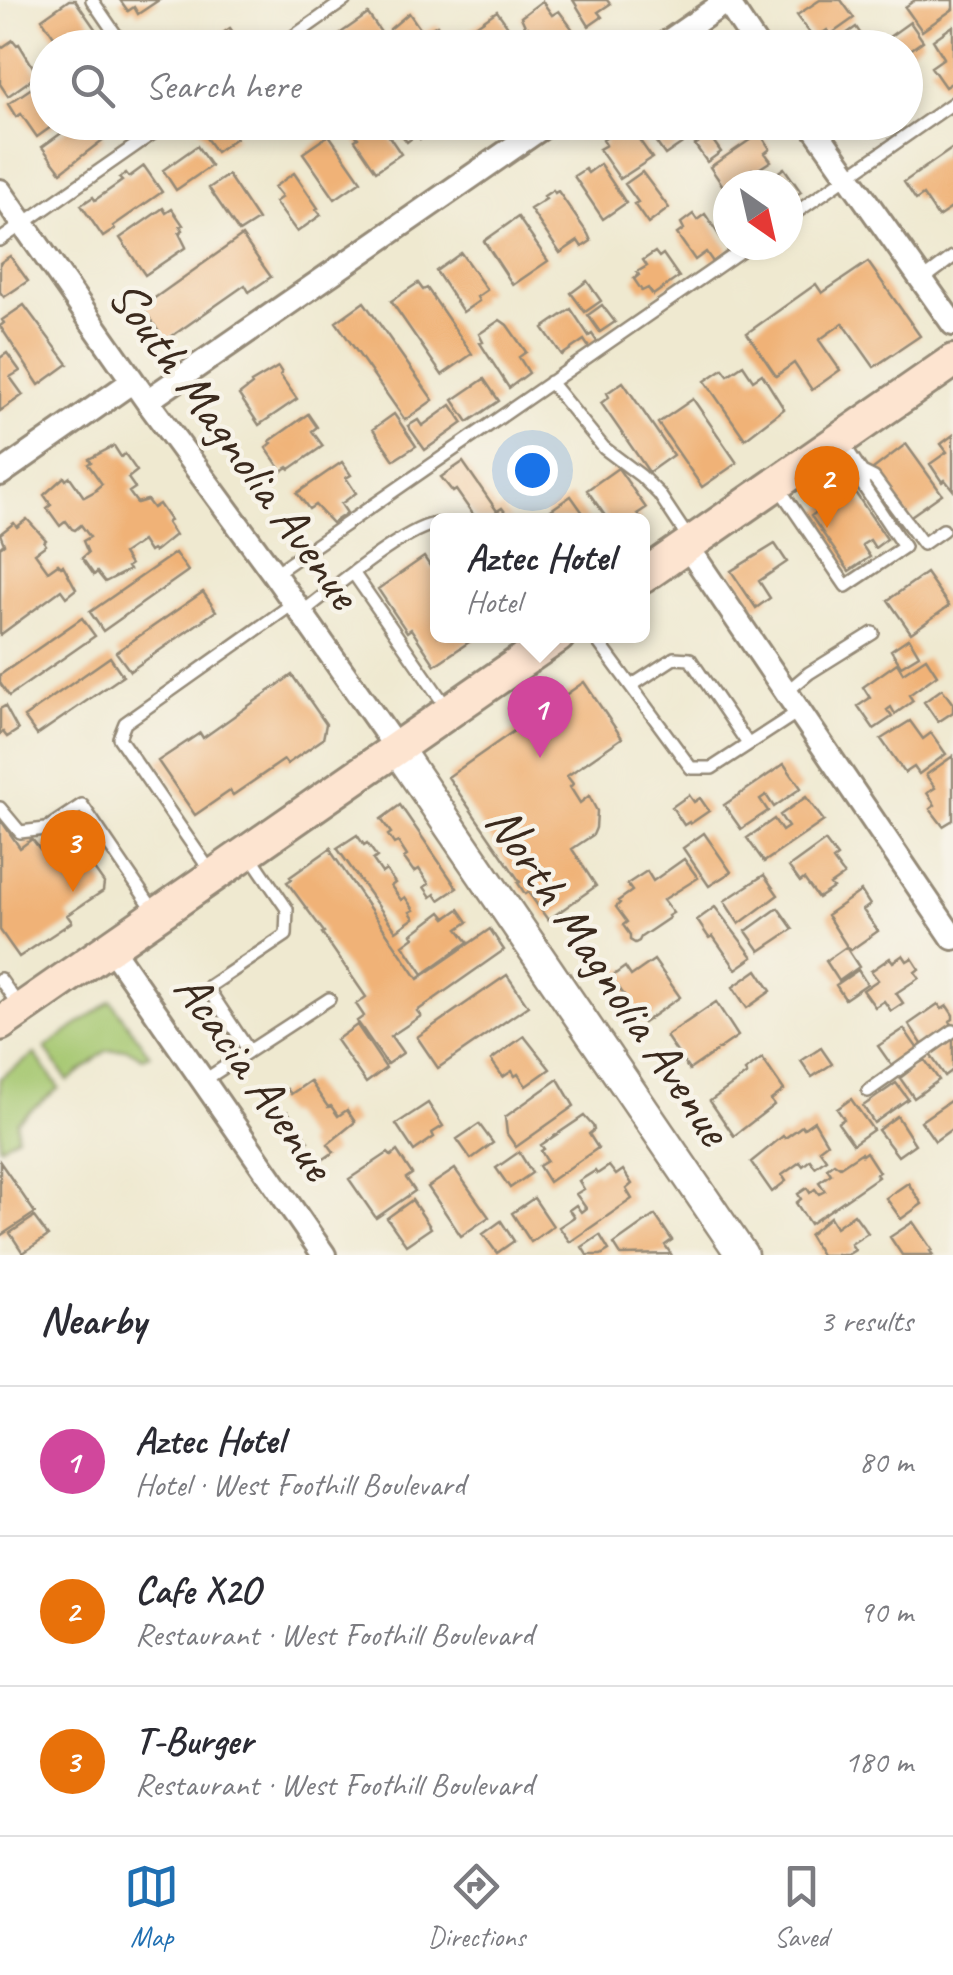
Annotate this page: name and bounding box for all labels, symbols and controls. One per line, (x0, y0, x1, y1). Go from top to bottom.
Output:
search box (30, 30, 923, 140)
icon: search (65, 58, 120, 113)
text: Search here (145, 62, 300, 109)
north arrow (713, 170, 803, 260)
street label: South Magnolia Avenue (95, 267, 377, 623)
your location (507, 445, 558, 496)
pin: 2 (794, 446, 860, 528)
popup (430, 513, 650, 643)
text: Aztec Hotel (466, 534, 614, 581)
text: Hotel (466, 581, 521, 622)
pin: 1 (508, 676, 572, 758)
street label: North Magnolia Avenue (472, 793, 747, 1159)
pin: 3 (40, 810, 106, 892)
street label: Acacia Avenue (161, 960, 351, 1194)
text: Nearby (40, 1294, 146, 1347)
text: 3 results (819, 1300, 913, 1341)
text: Aztec Hotel (135, 1417, 284, 1464)
text: 1 (65, 1441, 80, 1482)
text: 80 m (859, 1441, 913, 1482)
text: Hotel · West Foothill Boulevard (135, 1464, 465, 1505)
text: Cafe X2O (135, 1567, 260, 1614)
text: 2 (65, 1591, 80, 1632)
text: 90 m (859, 1591, 913, 1632)
text: Restaurant · West Foothill Boulevard (135, 1614, 533, 1655)
text: T-Burger (135, 1717, 253, 1764)
text: 3 (65, 1741, 80, 1782)
text: 180 m (844, 1741, 913, 1782)
text: Restaurant · West Foothill Boulevard (135, 1764, 533, 1805)
tab: Map (124, 1859, 179, 1954)
tab: Directions (428, 1859, 525, 1954)
tab: Saved (774, 1859, 829, 1954)

